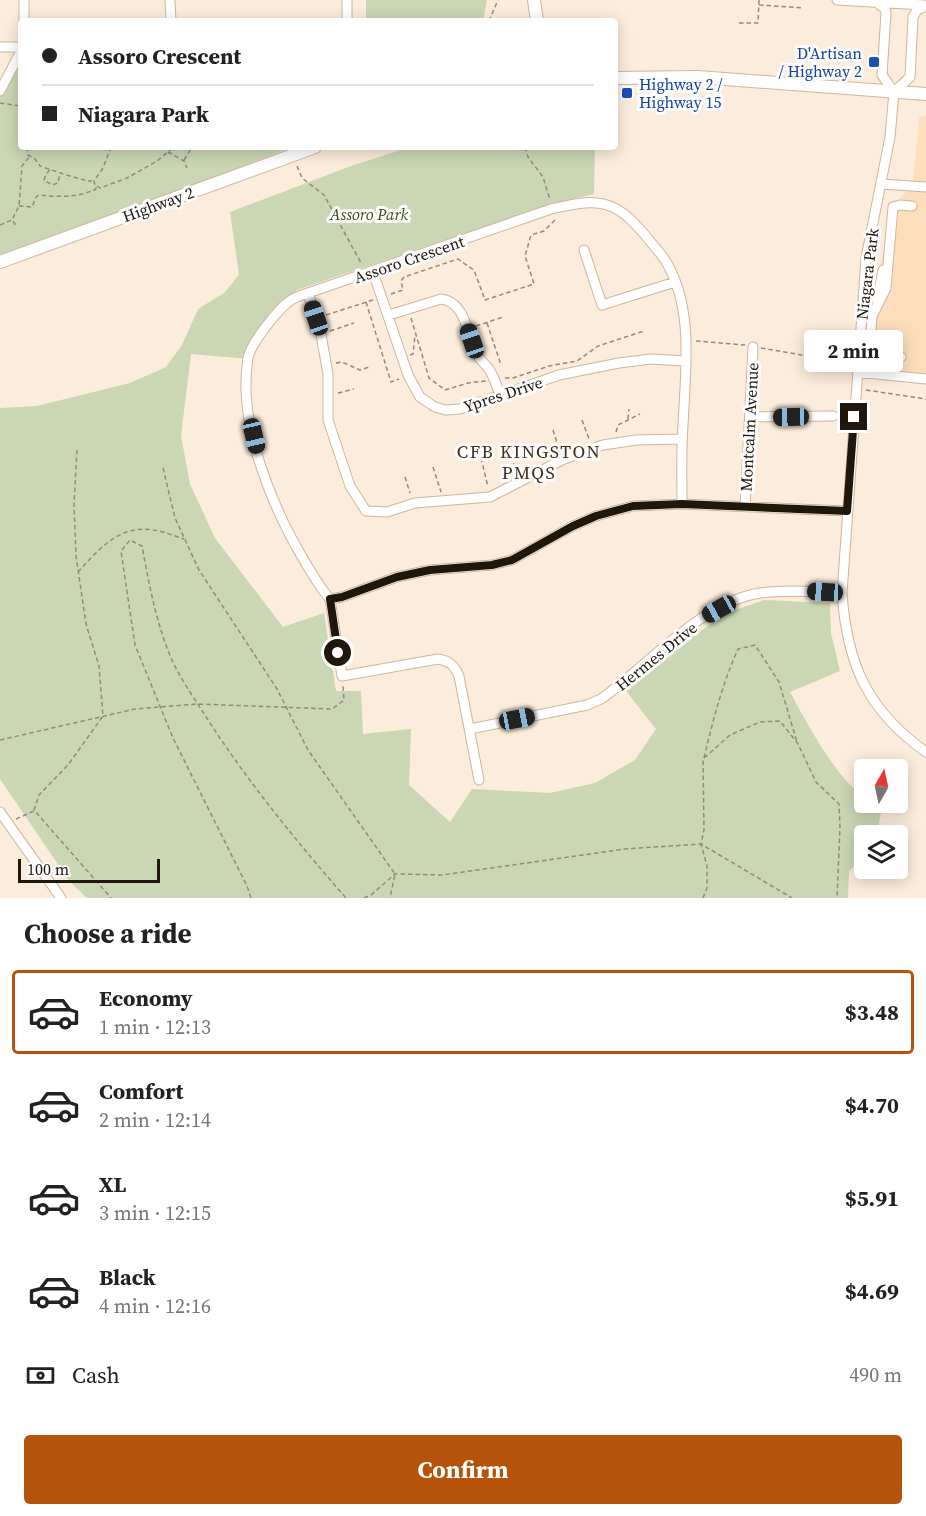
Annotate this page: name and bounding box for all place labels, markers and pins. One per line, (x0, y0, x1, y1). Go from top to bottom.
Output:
place label: D'Artisan / Highway 2 (778, 42, 862, 82)
marker: D'Artisan / Highway 2 (867, 55, 881, 69)
place label: Highway 2 / Highway 15 (639, 73, 723, 113)
marker: Highway 2 / Highway 15 (620, 86, 634, 100)

